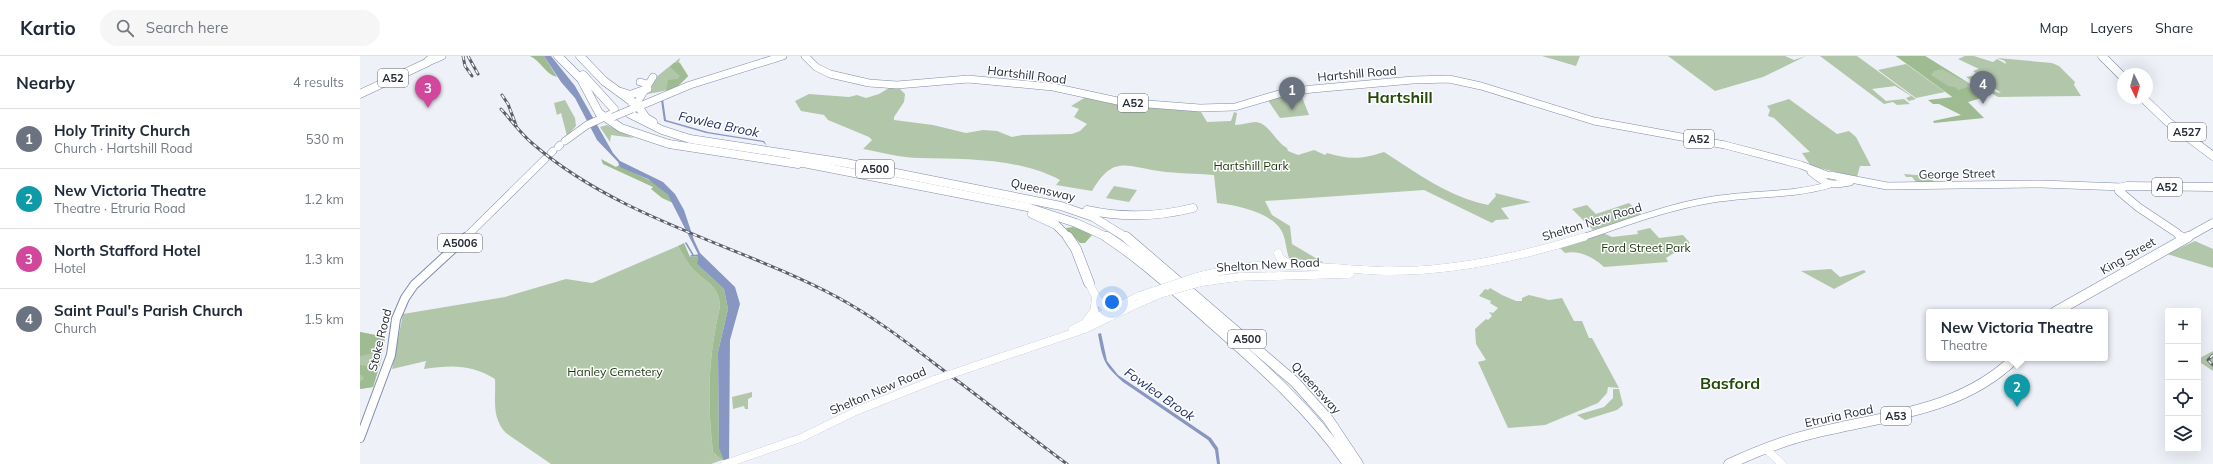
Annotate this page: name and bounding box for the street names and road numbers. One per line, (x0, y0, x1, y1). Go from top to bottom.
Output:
street label: Hartshill Road (987, 62, 1067, 87)
street label: Hartshill Road (1317, 63, 1397, 84)
road number: A52 (378, 69, 408, 87)
road number: A52 (1118, 94, 1148, 112)
road number: A527 (2168, 123, 2206, 141)
road number: A52 (1684, 130, 1714, 148)
road number: A500 (856, 160, 894, 178)
street label: George Street (1919, 165, 1995, 182)
street label: Queensway (1009, 175, 1078, 204)
road number: A52 (2152, 178, 2182, 196)
street label: Shelton New Road (1540, 199, 1644, 244)
road number: A5006 (438, 234, 482, 252)
street label: King Street (2098, 234, 2158, 277)
street label: Shelton New Road (1216, 254, 1320, 275)
street label: Stoke Road (365, 307, 394, 373)
road number: A500 (1228, 330, 1266, 348)
street label: Queensway (1288, 358, 1345, 417)
street label: Shelton New Road (827, 363, 928, 418)
street label: Etruria Road (1803, 401, 1874, 430)
road number: A53 (1881, 407, 1911, 425)

